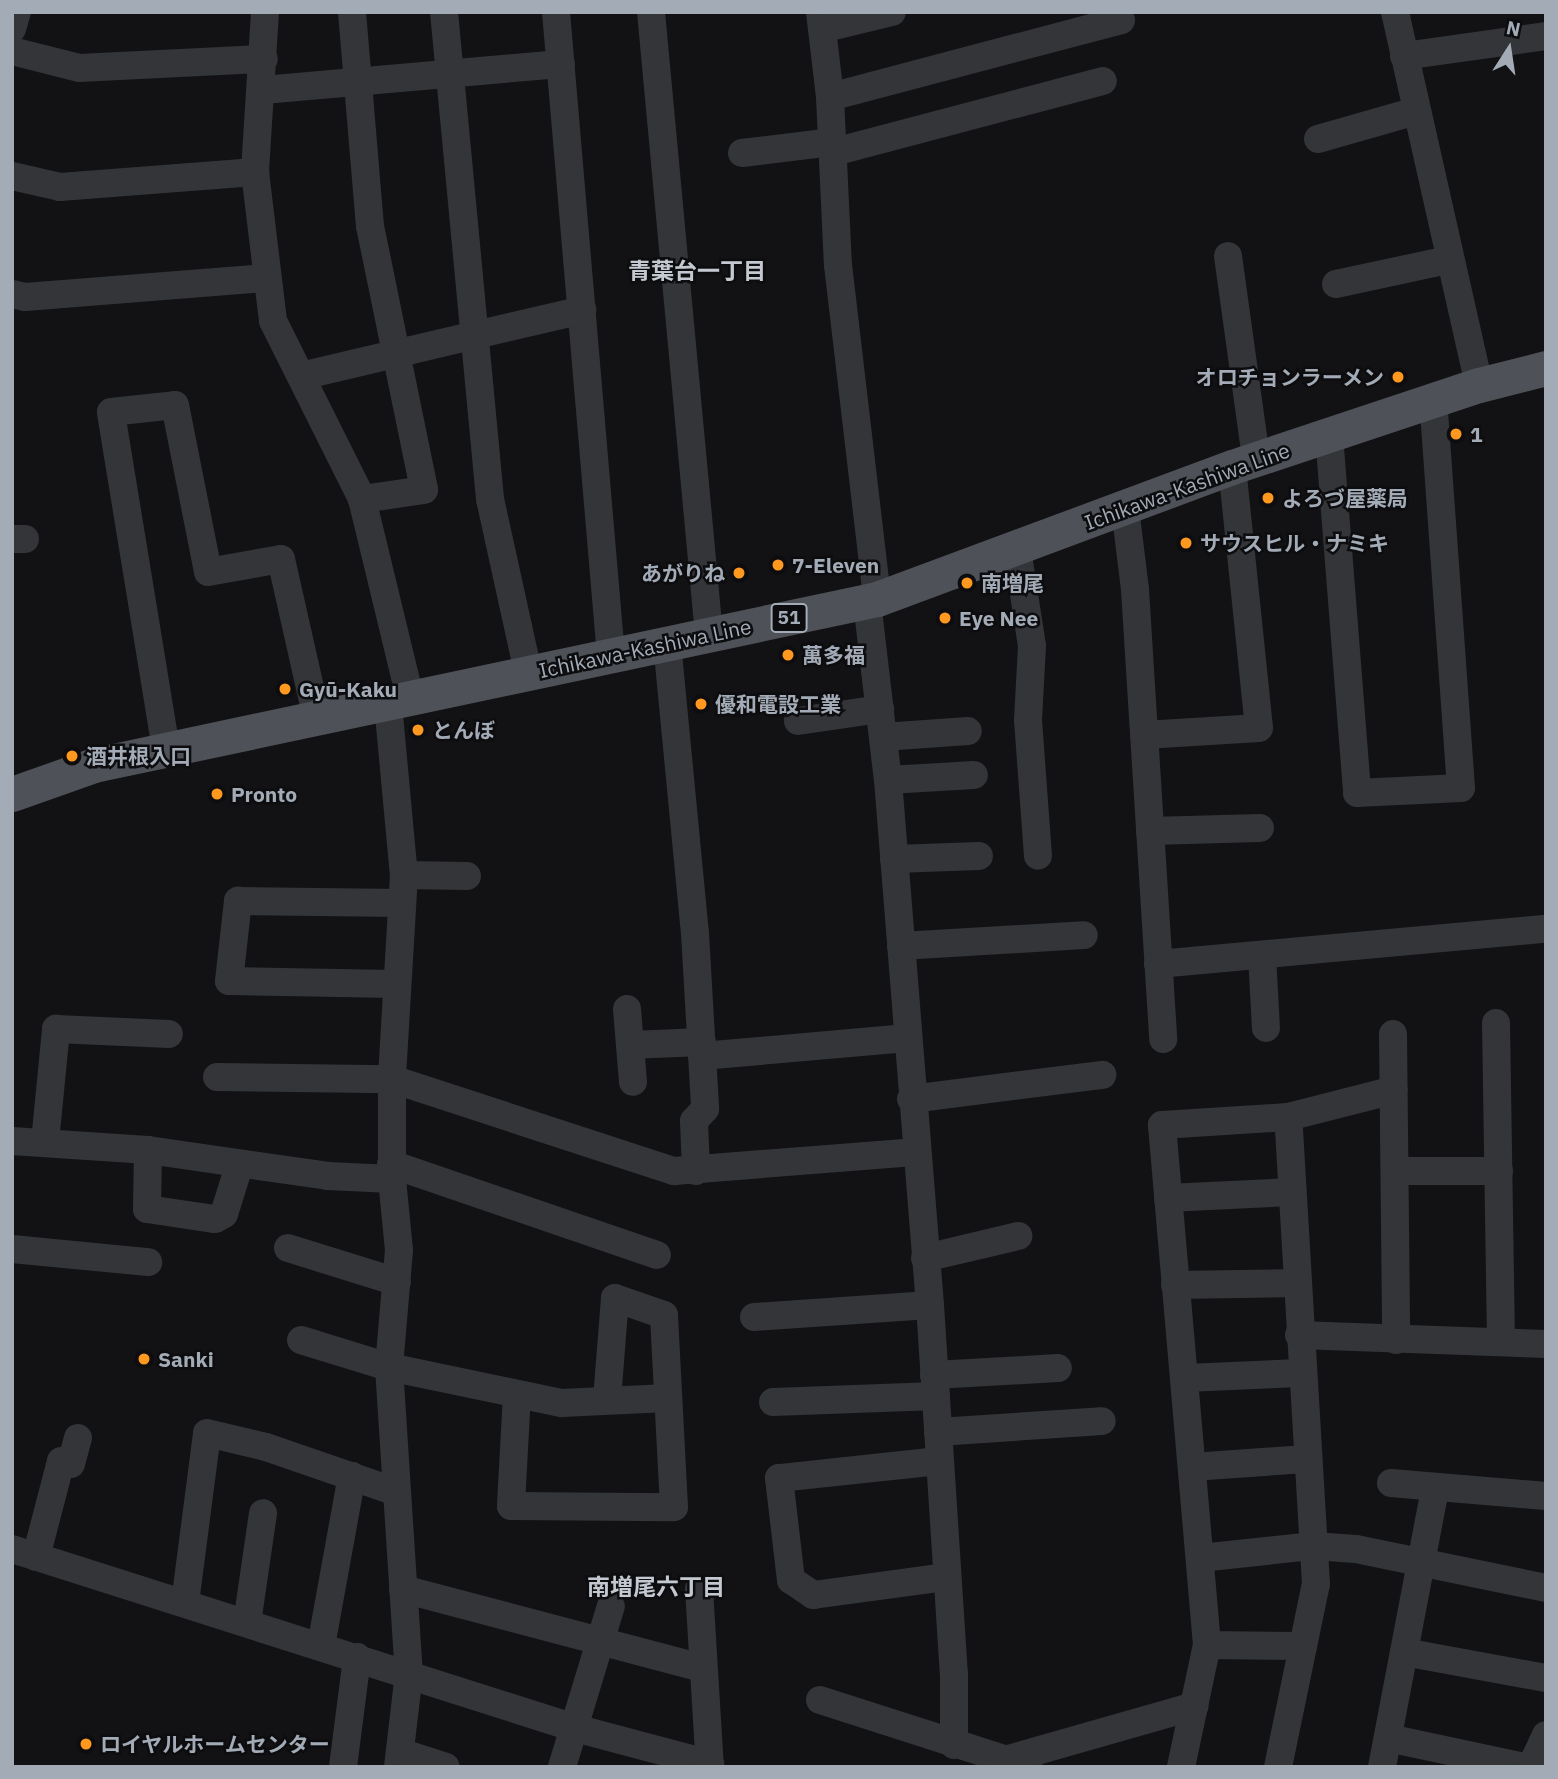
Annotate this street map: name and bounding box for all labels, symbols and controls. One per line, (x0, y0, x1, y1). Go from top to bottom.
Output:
north arrow (1474, 14, 1544, 84)
text: N (1504, 15, 1523, 42)
district label: 青葉台一丁目 (628, 256, 766, 284)
place label: オロチョンラーメン (1195, 364, 1384, 390)
marker: オロチョンラーメン (1390, 369, 1406, 385)
place label: 1 (1470, 421, 1483, 447)
marker: 1 (1448, 426, 1464, 442)
street label: Ichikawa-Kashiwa Line (1081, 437, 1293, 535)
place label: よろづ屋薬局 (1282, 485, 1408, 511)
marker: よろづ屋薬局 (1260, 490, 1276, 506)
place label: サウスヒル・ナミキ (1200, 530, 1389, 556)
marker: サウスヒル・ナミキ (1178, 535, 1194, 551)
place label: 7-Eleven (792, 552, 879, 578)
marker: 7-Eleven (770, 557, 786, 573)
place label: あがりね (641, 560, 725, 586)
marker: あがりね (731, 565, 747, 581)
place label: 南増尾 (981, 570, 1044, 596)
marker: 南増尾 (959, 575, 975, 591)
road number: 51 (770, 603, 808, 634)
place label: Eye Nee (959, 605, 1038, 631)
marker: Eye Nee (937, 610, 953, 626)
street label: Ichikawa-Kashiwa Line (536, 613, 754, 683)
place label: 萬多福 (802, 642, 865, 668)
marker: 萬多福 (780, 647, 796, 663)
place label: Gyū-Kaku (299, 676, 397, 702)
marker: Gyū-Kaku (277, 681, 293, 697)
place label: 優和電設工業 (715, 691, 841, 717)
marker: 優和電設工業 (693, 696, 709, 712)
place label: とんぼ (432, 717, 495, 743)
marker: とんぼ (410, 722, 426, 738)
place label: 酒井根入口 (86, 743, 191, 769)
marker: 酒井根入口 (64, 748, 80, 764)
place label: Pronto (231, 781, 297, 807)
marker: Pronto (209, 786, 225, 802)
place label: Sanki (158, 1346, 214, 1372)
marker: Sanki (136, 1351, 152, 1367)
district label: 南増尾六丁目 (587, 1572, 725, 1600)
place label: ロイヤルホームセンター (100, 1731, 331, 1757)
marker: ロイヤルホームセンター (78, 1736, 94, 1752)

